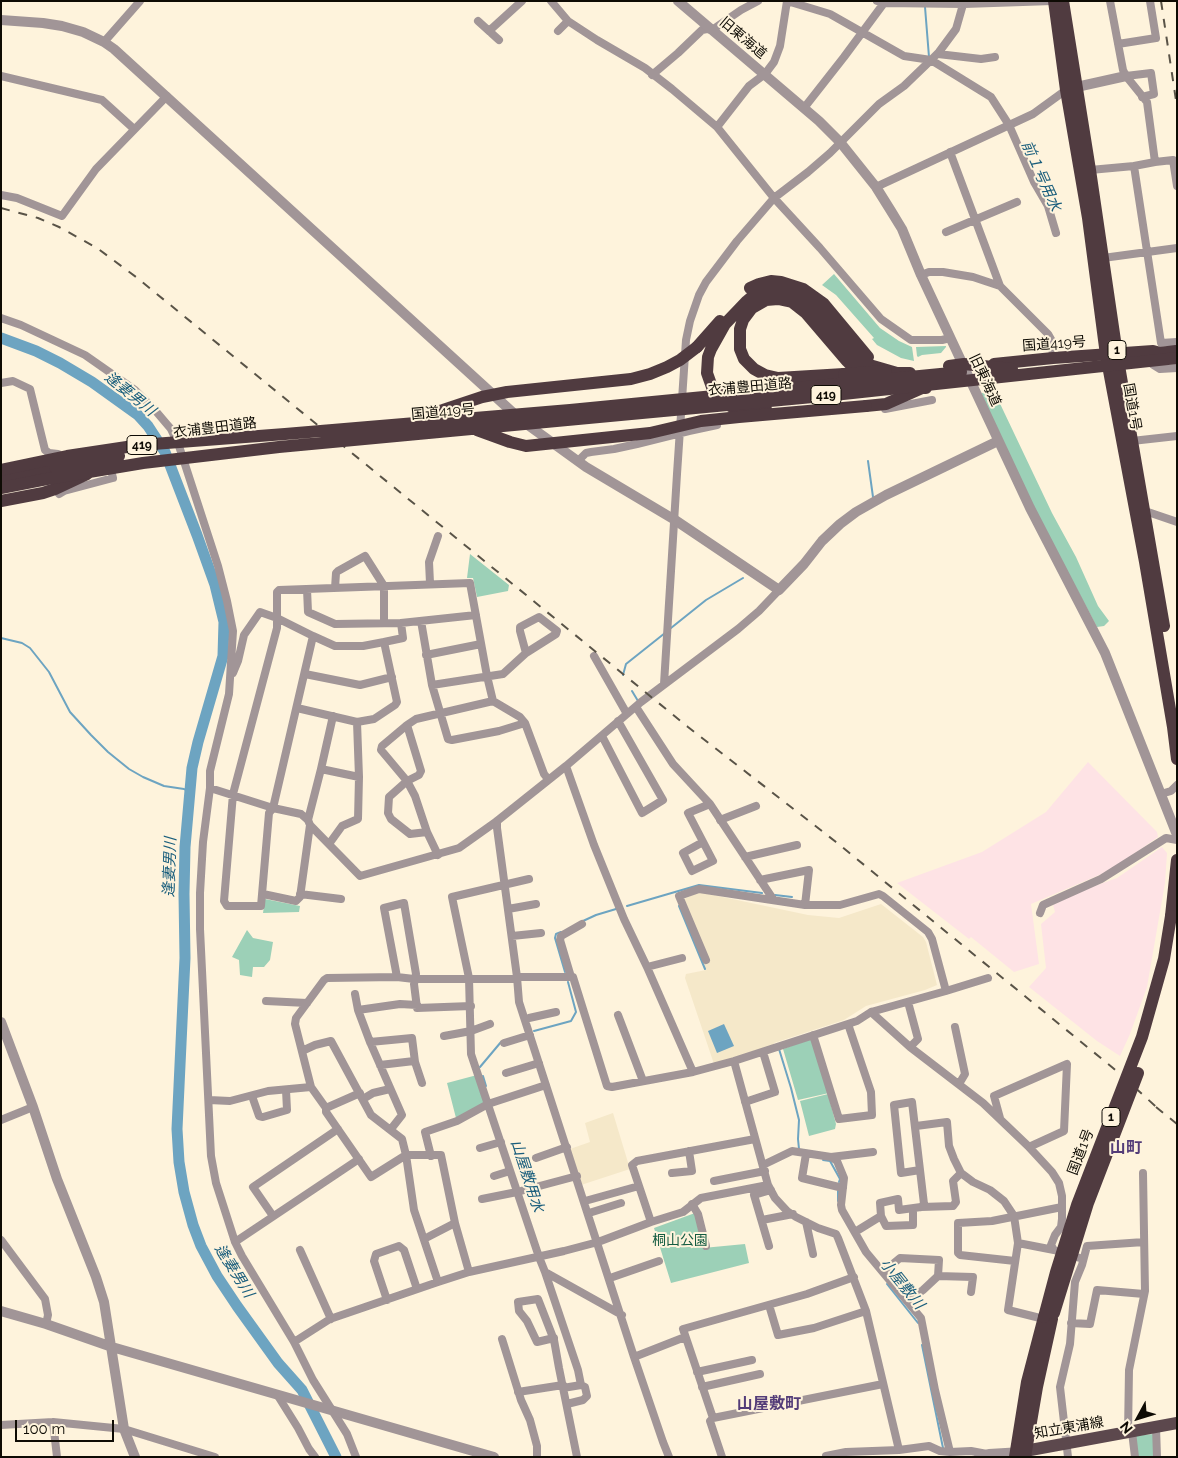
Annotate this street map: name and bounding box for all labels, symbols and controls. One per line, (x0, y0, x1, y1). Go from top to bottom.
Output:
street label: 旧東海道 (716, 14, 770, 62)
water label: 前１号用水 (1018, 138, 1064, 214)
street label: 国道419号 (1022, 333, 1086, 355)
road number: 1 (1108, 340, 1126, 360)
street label: 旧東海道 (966, 351, 1004, 409)
water label: 逢妻男川 (101, 368, 159, 420)
street label: 衣浦豊田道路 (707, 375, 793, 399)
street label: 国道1号 (1120, 382, 1144, 432)
road number: 419 (811, 386, 841, 404)
street label: 国道419号 (410, 401, 476, 423)
street label: 衣浦豊田道路 (172, 415, 258, 441)
road number: 419 (127, 436, 157, 454)
water label: 逢妻男川 (160, 837, 180, 897)
road number: 1 (1102, 1108, 1120, 1126)
street label: 国道1号 (1065, 1127, 1097, 1177)
water label: 山屋敷用水 (507, 1138, 547, 1214)
district label: 山町 (1110, 1138, 1142, 1158)
park label: 桐山公園 (652, 1233, 708, 1249)
water label: 逢妻男川 (210, 1241, 258, 1301)
water label: 小屋敷川 (876, 1255, 928, 1313)
north arrow (1113, 1393, 1163, 1443)
district label: 山屋敷町 (737, 1394, 801, 1414)
scale bar (18, 1410, 116, 1442)
street label: 知立東浦線 (1033, 1414, 1105, 1442)
text: N (1117, 1418, 1136, 1437)
text: 100 m (23, 1420, 65, 1438)

